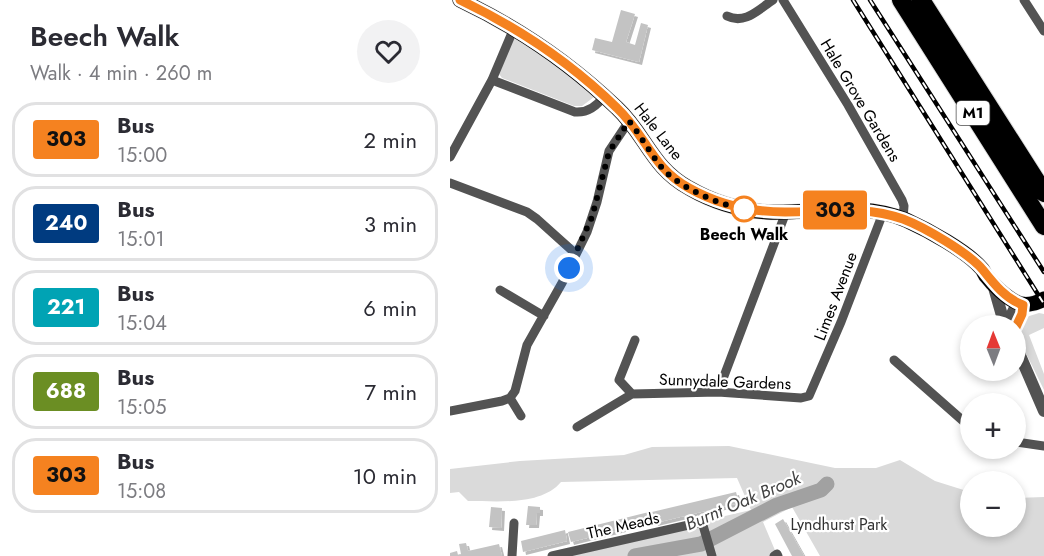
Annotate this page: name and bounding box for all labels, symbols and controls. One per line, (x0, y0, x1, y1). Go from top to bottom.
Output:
text: Beech Walk (30, 16, 180, 57)
button: heart (357, 20, 420, 83)
street label: Hale Grove Gardens (815, 34, 906, 166)
text: Walk · 4 min · 260 m (30, 59, 212, 88)
street label: Hale Lane (629, 98, 688, 165)
road number: M1 (956, 101, 990, 125)
text: Bus (117, 109, 154, 141)
text: 303 (46, 124, 86, 154)
text: 2 min (363, 124, 417, 156)
text: 15:00 (117, 141, 167, 170)
line badge: 303 (800, 190, 870, 230)
text: Bus (117, 193, 155, 225)
text: 303 (815, 195, 855, 225)
marker: Beech Walk (731, 196, 757, 222)
text: 240 (45, 208, 87, 238)
text: 3 min (364, 208, 417, 240)
place label: Beech Walk (700, 223, 789, 246)
text: 15:01 (117, 225, 165, 254)
street label: Limes Avenue (808, 249, 863, 344)
your location (554, 253, 584, 283)
text: Bus (117, 277, 154, 309)
text: 221 (47, 292, 85, 322)
text: 6 min (363, 292, 417, 324)
text: 15:04 (117, 309, 167, 338)
north arrow (960, 315, 1026, 381)
map controls (960, 315, 1026, 537)
text: Bus (117, 361, 154, 393)
street label: Sunnydale Gardens (658, 368, 791, 395)
text: 688 (46, 376, 86, 406)
text: 7 min (364, 376, 417, 408)
text: 15:05 (117, 393, 167, 422)
button: + (960, 393, 1026, 459)
text: Bus (117, 445, 154, 477)
text: 303 (46, 460, 86, 490)
text: 10 min (353, 460, 417, 492)
water label: Burnt Oak Brook (681, 465, 806, 537)
button: − (960, 471, 1026, 537)
text: 15:08 (117, 477, 166, 506)
street label: The Meads (585, 506, 661, 545)
park label: Lyndhurst Park (791, 513, 888, 536)

